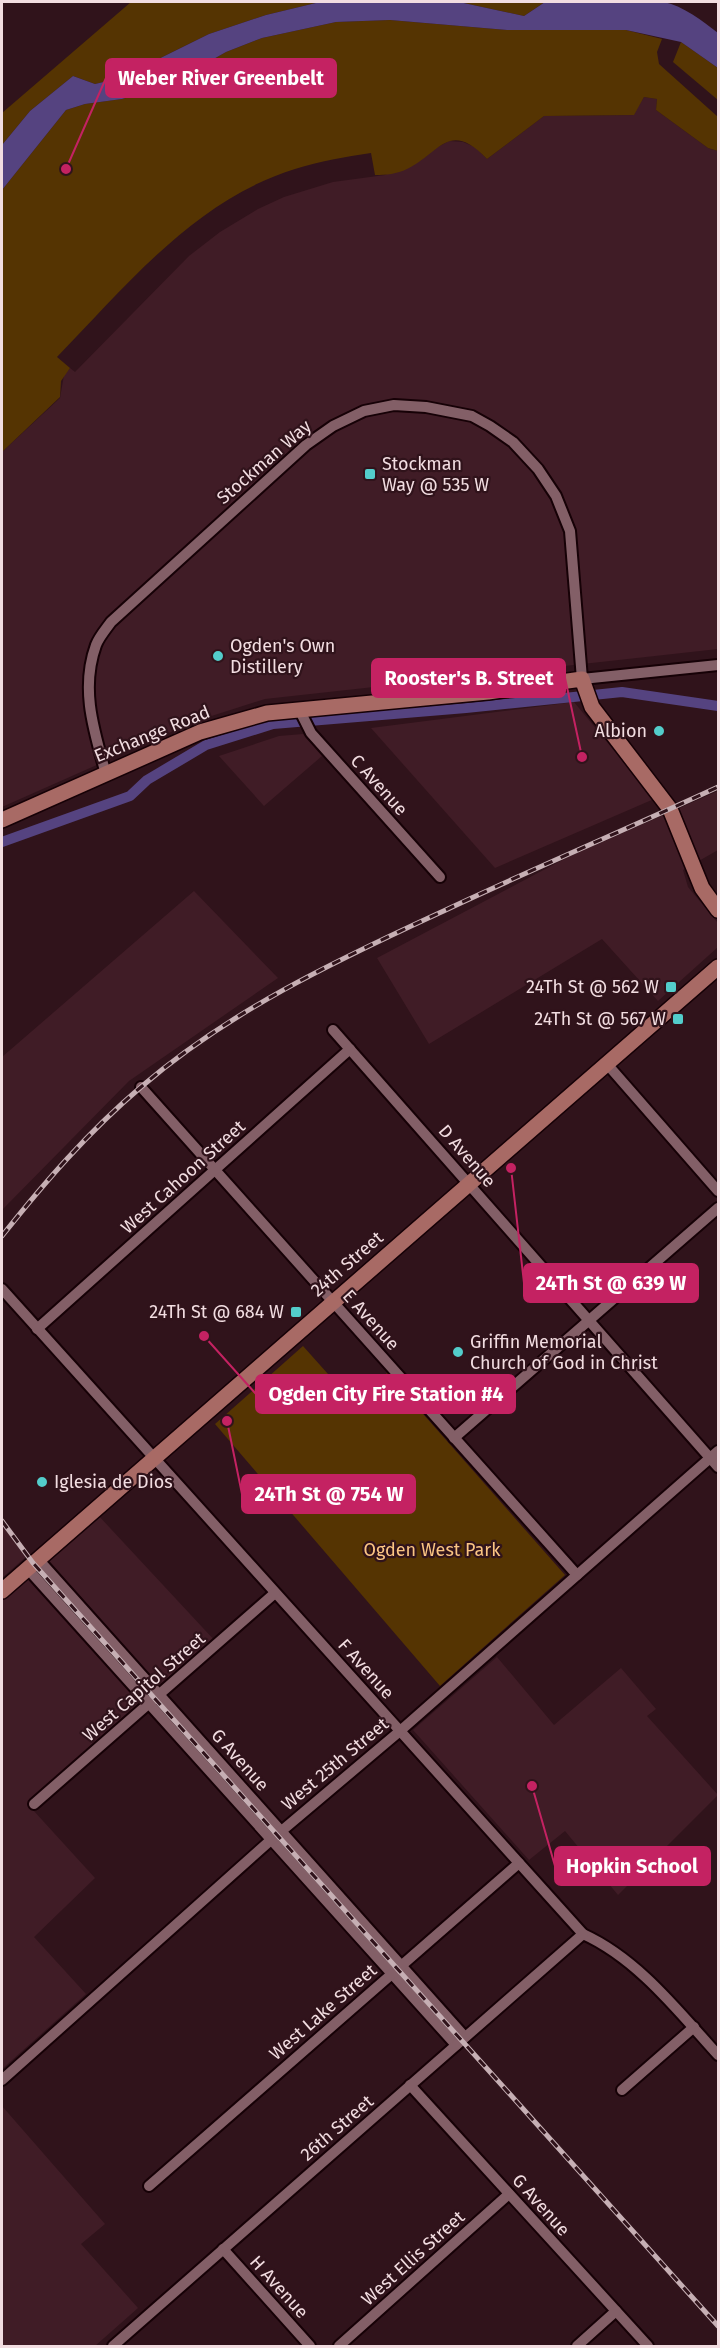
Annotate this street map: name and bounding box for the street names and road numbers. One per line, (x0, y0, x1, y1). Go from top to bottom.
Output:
street label: Stockman Way (212, 415, 316, 509)
street label: Exchange Road (91, 701, 213, 767)
street label: C Avenue (346, 750, 412, 820)
street label: West Cahoon Street (116, 1115, 250, 1239)
street label: D Avenue (434, 1120, 500, 1192)
street label: 24th Street (306, 1226, 388, 1301)
street label: E Avenue (338, 1285, 404, 1355)
street label: West Capitol Street (78, 1627, 210, 1746)
street label: F Avenue (333, 1634, 399, 1704)
street label: West 25th Street (277, 1713, 393, 1815)
street label: G Avenue (206, 1724, 274, 1796)
street label: West Lake Street (265, 1959, 382, 2065)
street label: 26th Street (296, 2090, 378, 2166)
street label: G Avenue (507, 2169, 575, 2241)
street label: West Ellis Street (357, 2206, 470, 2310)
street label: H Avenue (245, 2251, 313, 2323)

